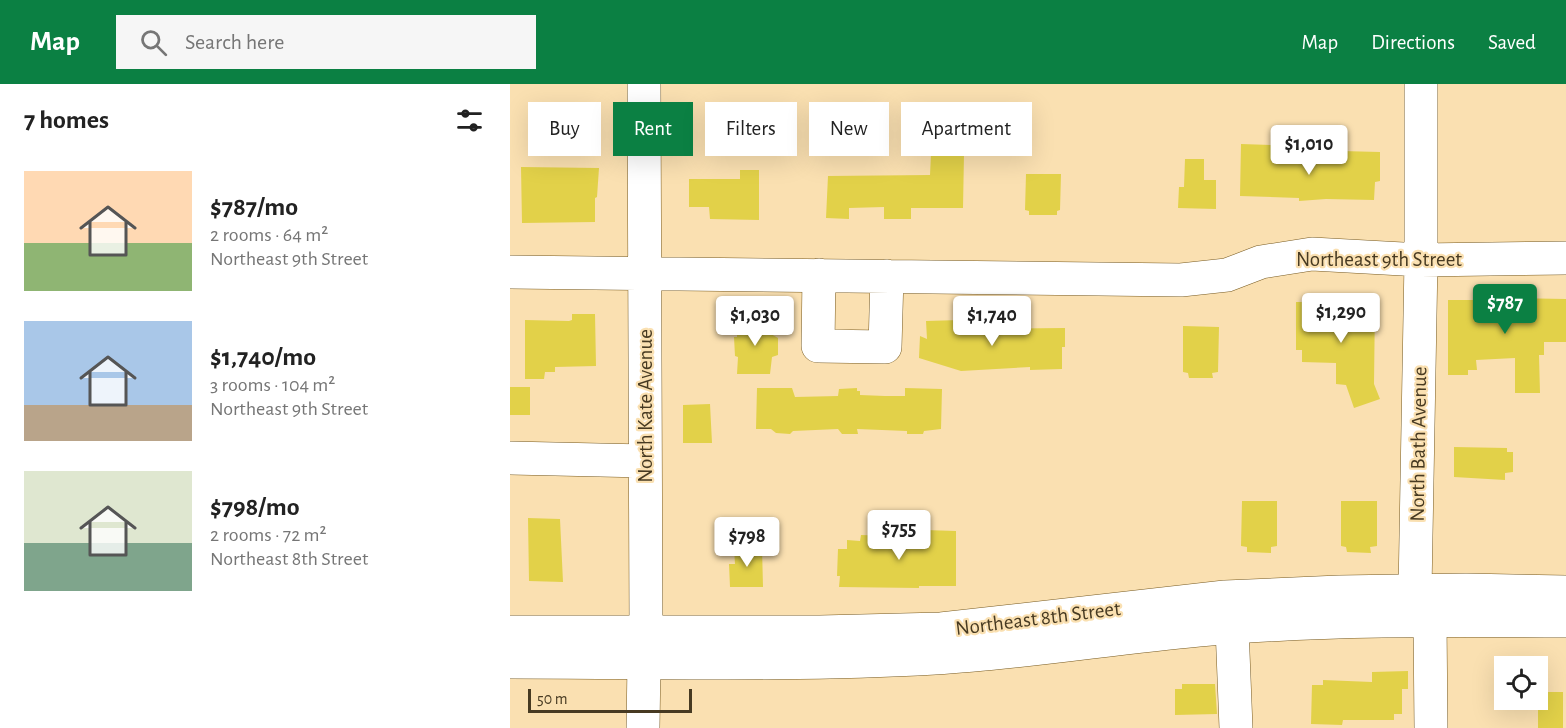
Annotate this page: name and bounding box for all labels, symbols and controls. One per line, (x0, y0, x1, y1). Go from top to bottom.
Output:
search box (116, 15, 536, 69)
icon: search (137, 26, 170, 59)
text: Map (30, 28, 80, 56)
text: Search here (185, 31, 284, 53)
text: Map (1302, 32, 1338, 53)
text: Directions (1371, 32, 1455, 53)
text: Saved (1488, 32, 1536, 53)
chip: Buy (528, 102, 601, 156)
chip: Rent (613, 102, 693, 156)
chip: Filters (705, 102, 797, 156)
chip: New (809, 102, 889, 156)
chip: Apartment (901, 102, 1032, 156)
icon: filters (453, 104, 486, 137)
text: 7 homes (24, 107, 109, 133)
pin: $1,010 (1260, 125, 1358, 176)
text: $1,010 (1285, 134, 1333, 154)
text: $787/mo (210, 194, 298, 220)
icon: home (72, 195, 144, 267)
text: 2 rooms · 64 m² (210, 225, 328, 245)
text: Northeast 9th Street (210, 249, 368, 269)
street label: Northeast 9th Street (1296, 249, 1462, 270)
pin: $787 (1469, 284, 1541, 335)
pin: $1,290 (1292, 293, 1390, 344)
text: $787 (1487, 293, 1523, 313)
pin: $1,030 (706, 296, 804, 347)
pin: $1,740 (943, 296, 1041, 347)
text: $1,290 (1316, 302, 1366, 322)
text: $1,030 (730, 305, 780, 325)
text: $1,740 (967, 305, 1017, 325)
street label: North Kate Avenue (635, 329, 656, 483)
text: $1,740/mo (210, 344, 316, 370)
icon: home (72, 345, 144, 417)
street label: North Bath Avenue (1407, 366, 1430, 522)
text: 3 rooms · 104 m² (210, 375, 335, 395)
text: Northeast 9th Street (210, 399, 368, 419)
text: $798/mo (210, 494, 300, 520)
icon: home (72, 495, 144, 567)
pin: $755 (863, 510, 935, 561)
pin: $798 (711, 517, 783, 568)
text: $755 (882, 519, 916, 539)
text: 2 rooms · 72 m² (210, 525, 327, 545)
text: $798 (728, 526, 766, 546)
text: Northeast 8th Street (210, 549, 368, 569)
street label: Northeast 8th Street (954, 598, 1122, 639)
map controls (1494, 656, 1548, 710)
button: locate (1494, 656, 1548, 710)
scale bar (528, 686, 692, 714)
text: 50 m (537, 691, 568, 707)

